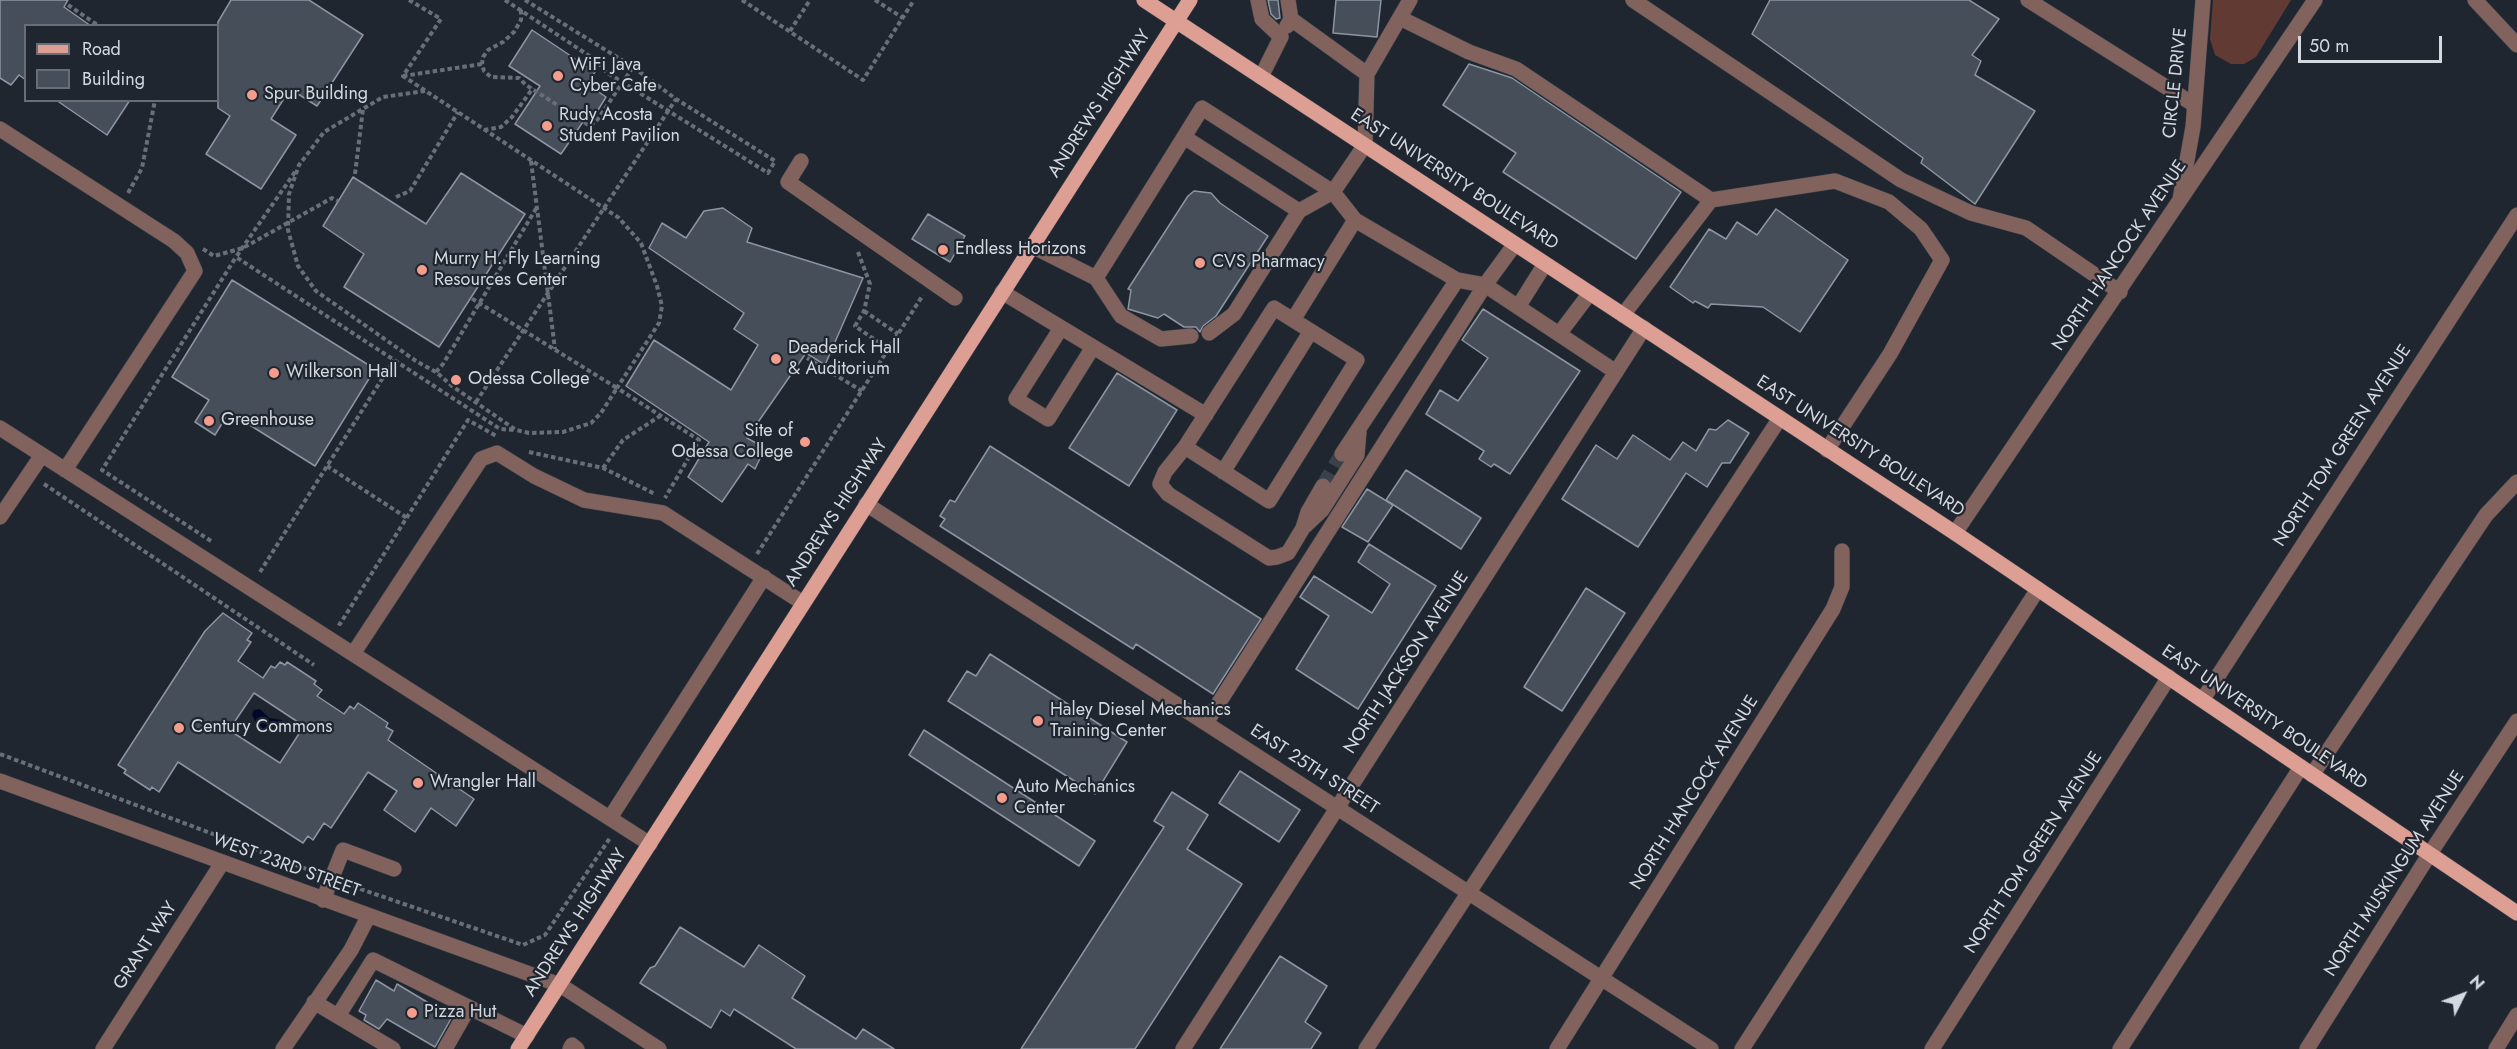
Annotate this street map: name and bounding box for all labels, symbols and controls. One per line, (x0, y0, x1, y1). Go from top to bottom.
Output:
legend (24, 24, 219, 102)
scale bar (2301, 24, 2445, 62)
street label: ANDREWS HIGHWAY (1044, 26, 1156, 182)
street label: CIRCLE DRIVE (2159, 27, 2193, 139)
text: 50 m (2309, 33, 2349, 59)
text: Road (82, 36, 121, 62)
place label: WiFi Java Cyber Cafe (570, 55, 657, 98)
text: Building (82, 66, 145, 92)
marker: WiFi Java Cyber Cafe (551, 69, 565, 83)
place label: Spur Building (264, 84, 368, 106)
marker: Spur Building (245, 88, 259, 102)
place label: Rudy Acosta Student Pavilion (559, 105, 680, 148)
street label: EAST UNIVERSITY BOULEVARD (1346, 105, 1562, 255)
marker: Rudy Acosta Student Pavilion (540, 119, 554, 133)
street label: NORTH HANCOCK AVENUE (2048, 157, 2192, 355)
place label: Endless Horizons (955, 239, 1086, 261)
marker: Endless Horizons (936, 243, 950, 257)
place label: Murry H. Fly Learning Resources Center (434, 249, 600, 292)
place label: CVS Pharmacy (1212, 252, 1325, 274)
marker: CVS Pharmacy (1193, 256, 1207, 270)
marker: Murry H. Fly Learning Resources Center (415, 263, 429, 277)
place label: Deaderick Hall & Auditorium (788, 338, 900, 380)
street label: NORTH TOM GREEN AVENUE (2269, 341, 2417, 551)
marker: Deaderick Hall & Auditorium (769, 352, 783, 366)
place label: Wilkerson Hall (286, 362, 397, 384)
marker: Wilkerson Hall (267, 366, 281, 380)
place label: Odessa College (468, 369, 590, 391)
street label: EAST UNIVERSITY BOULEVARD (1752, 372, 1968, 522)
marker: Odessa College (449, 373, 463, 387)
place label: Greenhouse (221, 410, 314, 432)
marker: Greenhouse (202, 414, 216, 428)
place label: Site of Odessa College (671, 421, 793, 464)
street label: ANDREWS HIGHWAY (781, 435, 893, 591)
marker: Site of Odessa College (798, 435, 812, 449)
street label: NORTH JACKSON AVENUE (1340, 568, 1474, 758)
street label: EAST UNIVERSITY BOULEVARD (2157, 641, 2371, 795)
street label: NORTH HANCOCK AVENUE (1626, 692, 1764, 894)
place label: Haley Diesel Mechanics Training Center (1050, 700, 1231, 742)
marker: Haley Diesel Mechanics Training Center (1031, 714, 1045, 728)
place label: Century Commons (191, 717, 333, 739)
street label: EAST 25TH STREET (1246, 720, 1382, 820)
marker: Century Commons (172, 721, 186, 735)
street label: NORTH TOM GREEN AVENUE (1960, 748, 2108, 958)
street label: NORTH MUSKINGUM AVENUE (2320, 767, 2470, 981)
place label: Wrangler Hall (430, 772, 536, 794)
marker: Wrangler Hall (411, 776, 425, 790)
place label: Auto Mechanics Center (1014, 777, 1135, 820)
marker: Auto Mechanics Center (995, 791, 1009, 805)
street label: WEST 23RD STREET (209, 829, 363, 903)
street label: ANDREWS HIGHWAY (520, 845, 632, 1001)
street label: GRANT WAY (110, 898, 182, 994)
north arrow (2433, 965, 2493, 1025)
text: N (2464, 970, 2490, 995)
place label: Pizza Hut (424, 1002, 496, 1024)
marker: Pizza Hut (405, 1006, 419, 1020)

